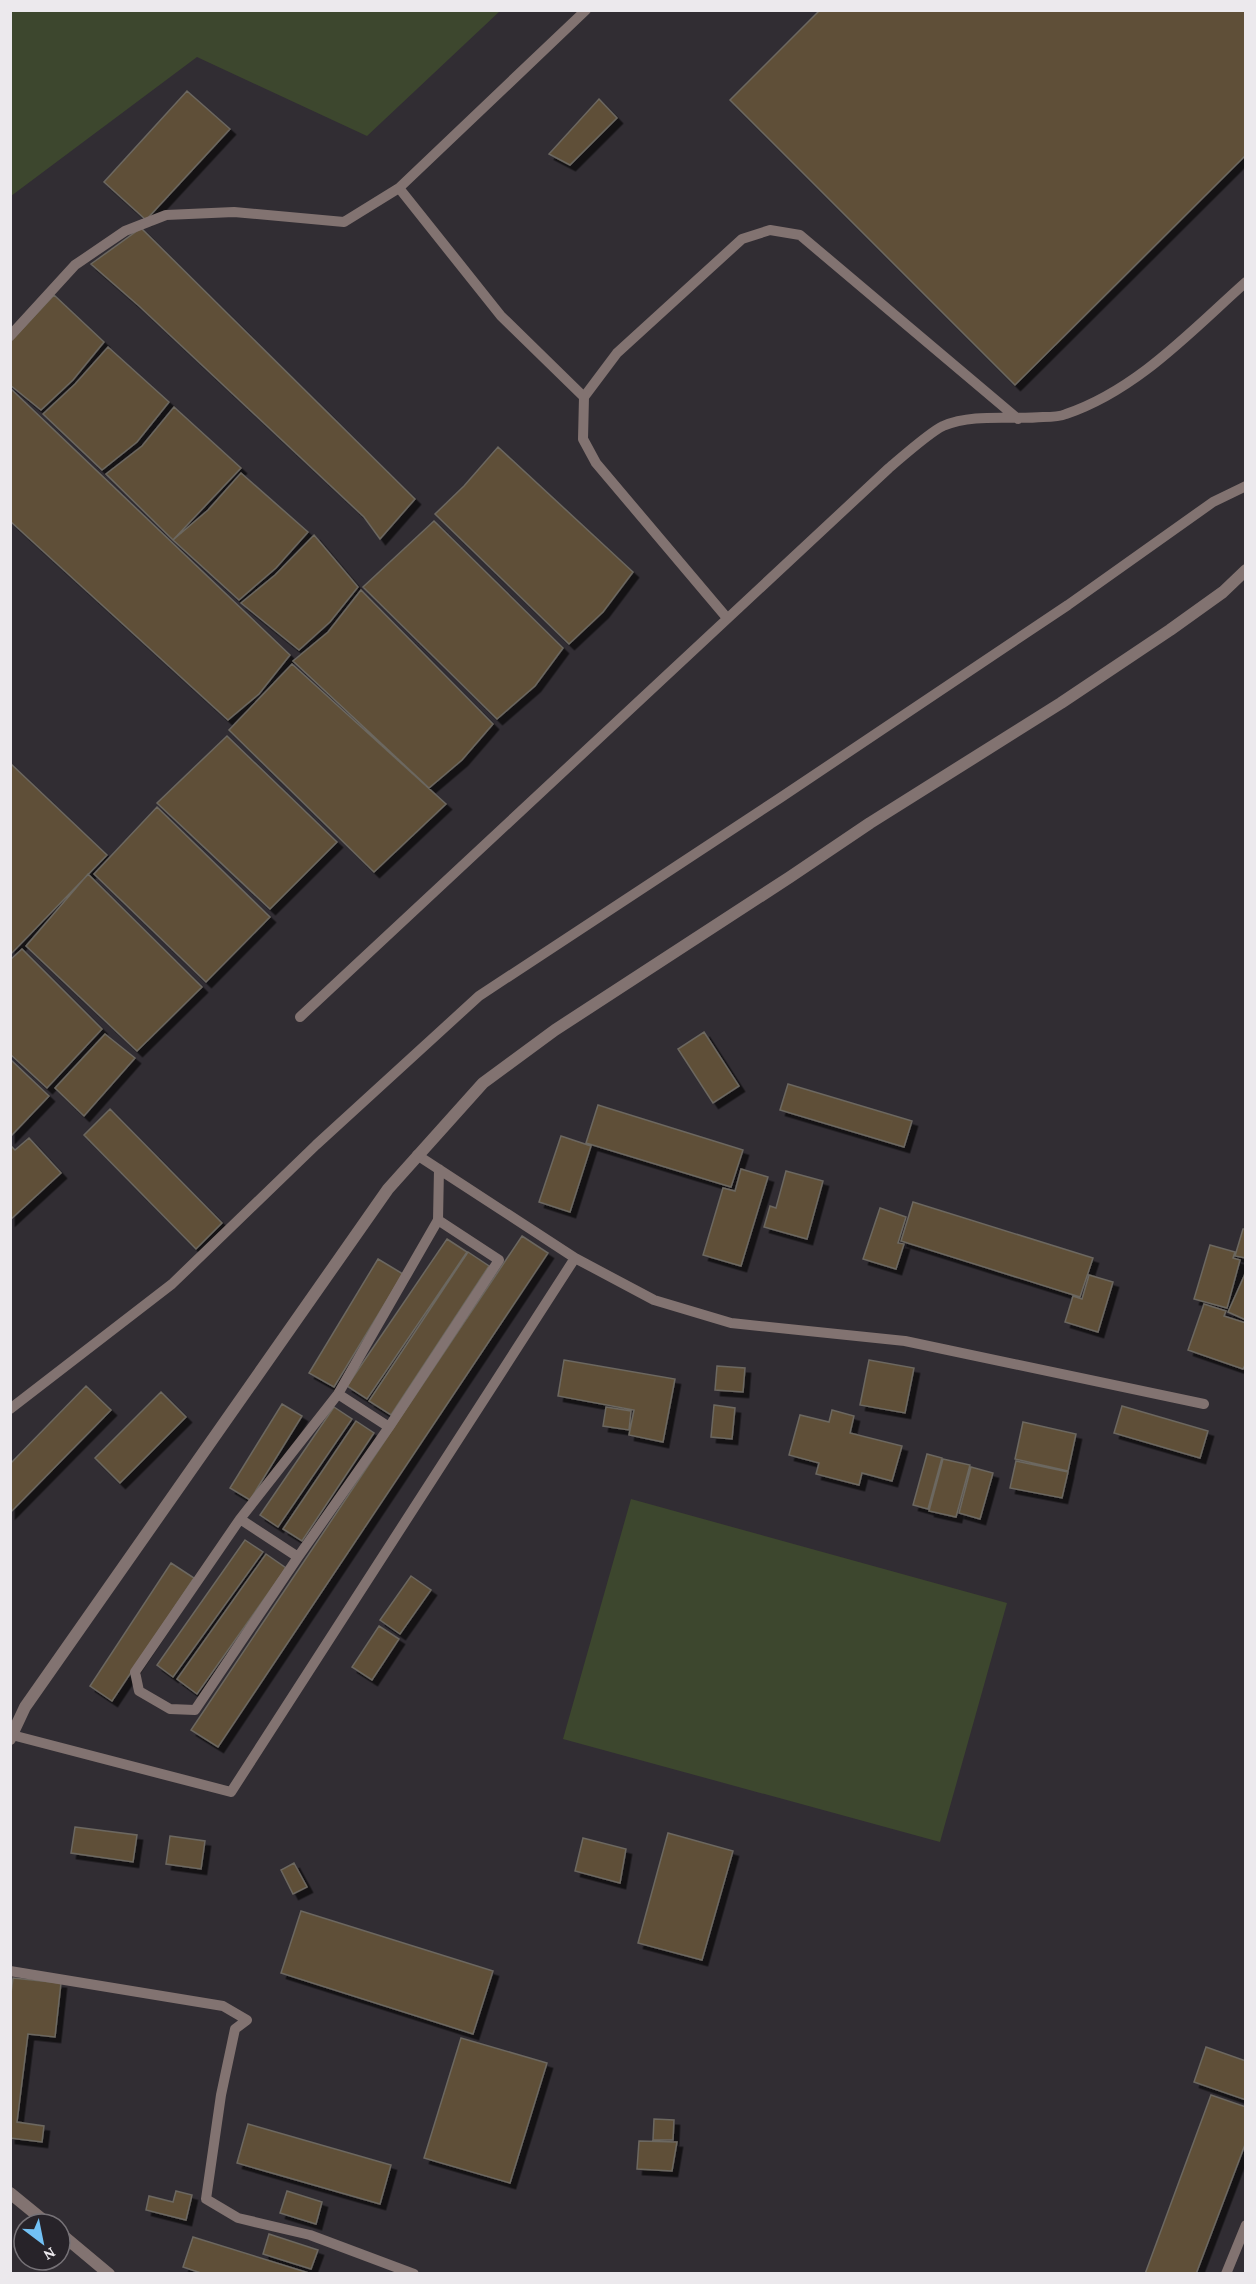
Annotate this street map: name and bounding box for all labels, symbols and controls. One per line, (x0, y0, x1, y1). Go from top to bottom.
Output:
north arrow (12, 2212, 72, 2272)
text: N (40, 2244, 59, 2264)

